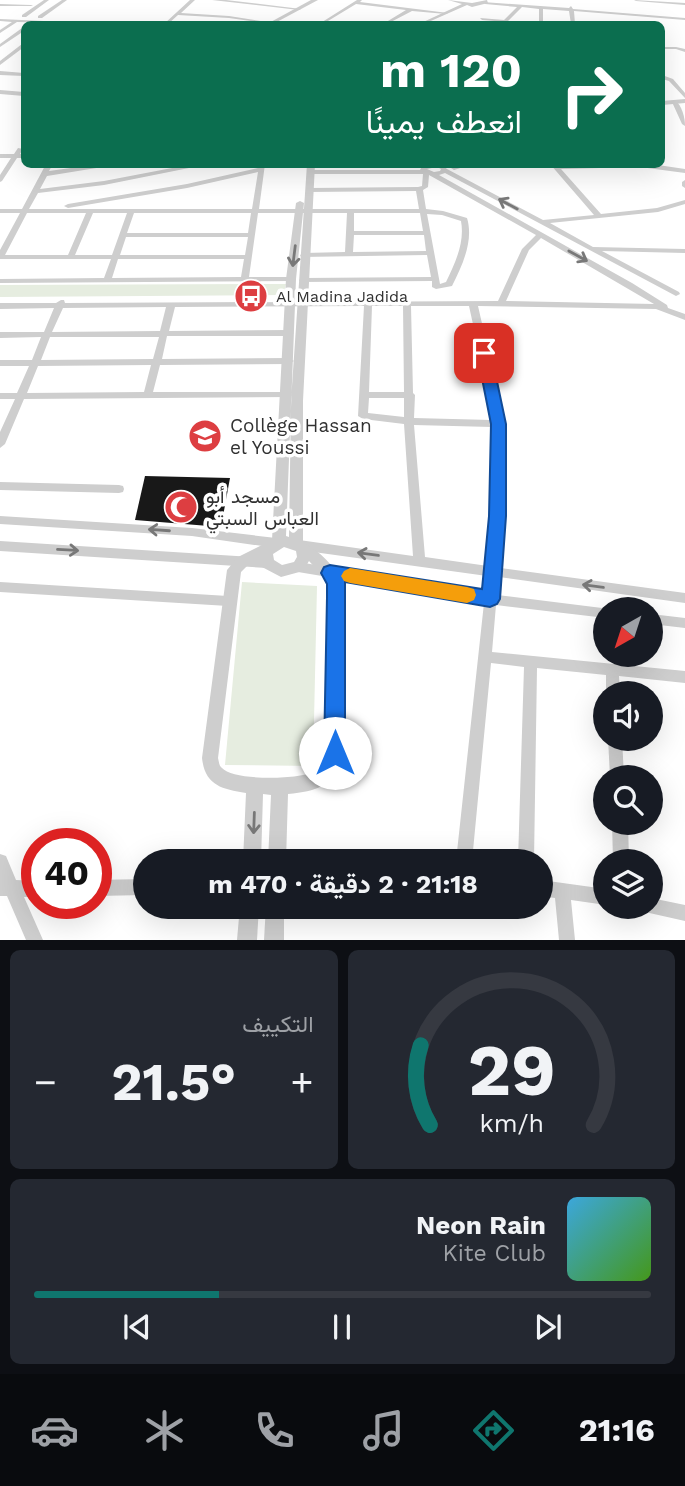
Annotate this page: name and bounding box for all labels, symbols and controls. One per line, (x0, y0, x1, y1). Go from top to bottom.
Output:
text: 120 m (380, 41, 522, 99)
icon: right (546, 49, 637, 140)
text: انعطف يمينًا (366, 103, 522, 141)
one-way arrow (498, 197, 519, 211)
one-way arrow (287, 244, 300, 266)
one-way arrow (567, 249, 587, 263)
bus stop icon: Al Madina Jadida (232, 277, 270, 315)
place label: Al Madina Jadida (276, 287, 408, 306)
pin (454, 323, 514, 383)
icon: arrive (465, 334, 503, 372)
place label: Collège Hassan el Youssi (230, 414, 372, 459)
school or university icon: Collège Hassan el Youssi (186, 417, 224, 455)
place label: مسجد أبو العباس السبتي (206, 485, 319, 534)
mosque icon: مسجد أبو العباس السبتي (162, 488, 200, 526)
one-way arrow (148, 523, 171, 536)
one-way arrow (56, 544, 79, 557)
one-way arrow (357, 548, 380, 561)
one-way arrow (582, 579, 605, 592)
north arrow (593, 597, 663, 667)
map controls (593, 597, 663, 919)
button: sound (593, 681, 663, 751)
position arrow (298, 716, 372, 790)
button: search (593, 765, 663, 835)
one-way arrow (247, 811, 260, 834)
speed limit sign: 40 (21, 828, 112, 919)
button: layers (593, 849, 663, 919)
text: 21:18 · 2 دقيقة · 470 m (208, 869, 478, 899)
text: التكييف (242, 1011, 314, 1038)
text: 29 (467, 1028, 555, 1114)
text: 21.5° (111, 1052, 236, 1113)
text: − (34, 1060, 57, 1104)
text: + (291, 1060, 313, 1104)
text: km/h (479, 1109, 543, 1138)
text: Neon Rain (416, 1210, 546, 1240)
text: Kite Club (443, 1240, 546, 1267)
icon: previous (118, 1308, 156, 1346)
icon: pause (323, 1308, 361, 1346)
icon: next (529, 1308, 567, 1346)
icon: car (30, 1406, 79, 1455)
icon: climate (140, 1406, 189, 1455)
icon: phone (250, 1406, 299, 1455)
icon: music (359, 1406, 408, 1455)
icon: directions (469, 1406, 518, 1455)
text: 21:16 (579, 1411, 655, 1449)

